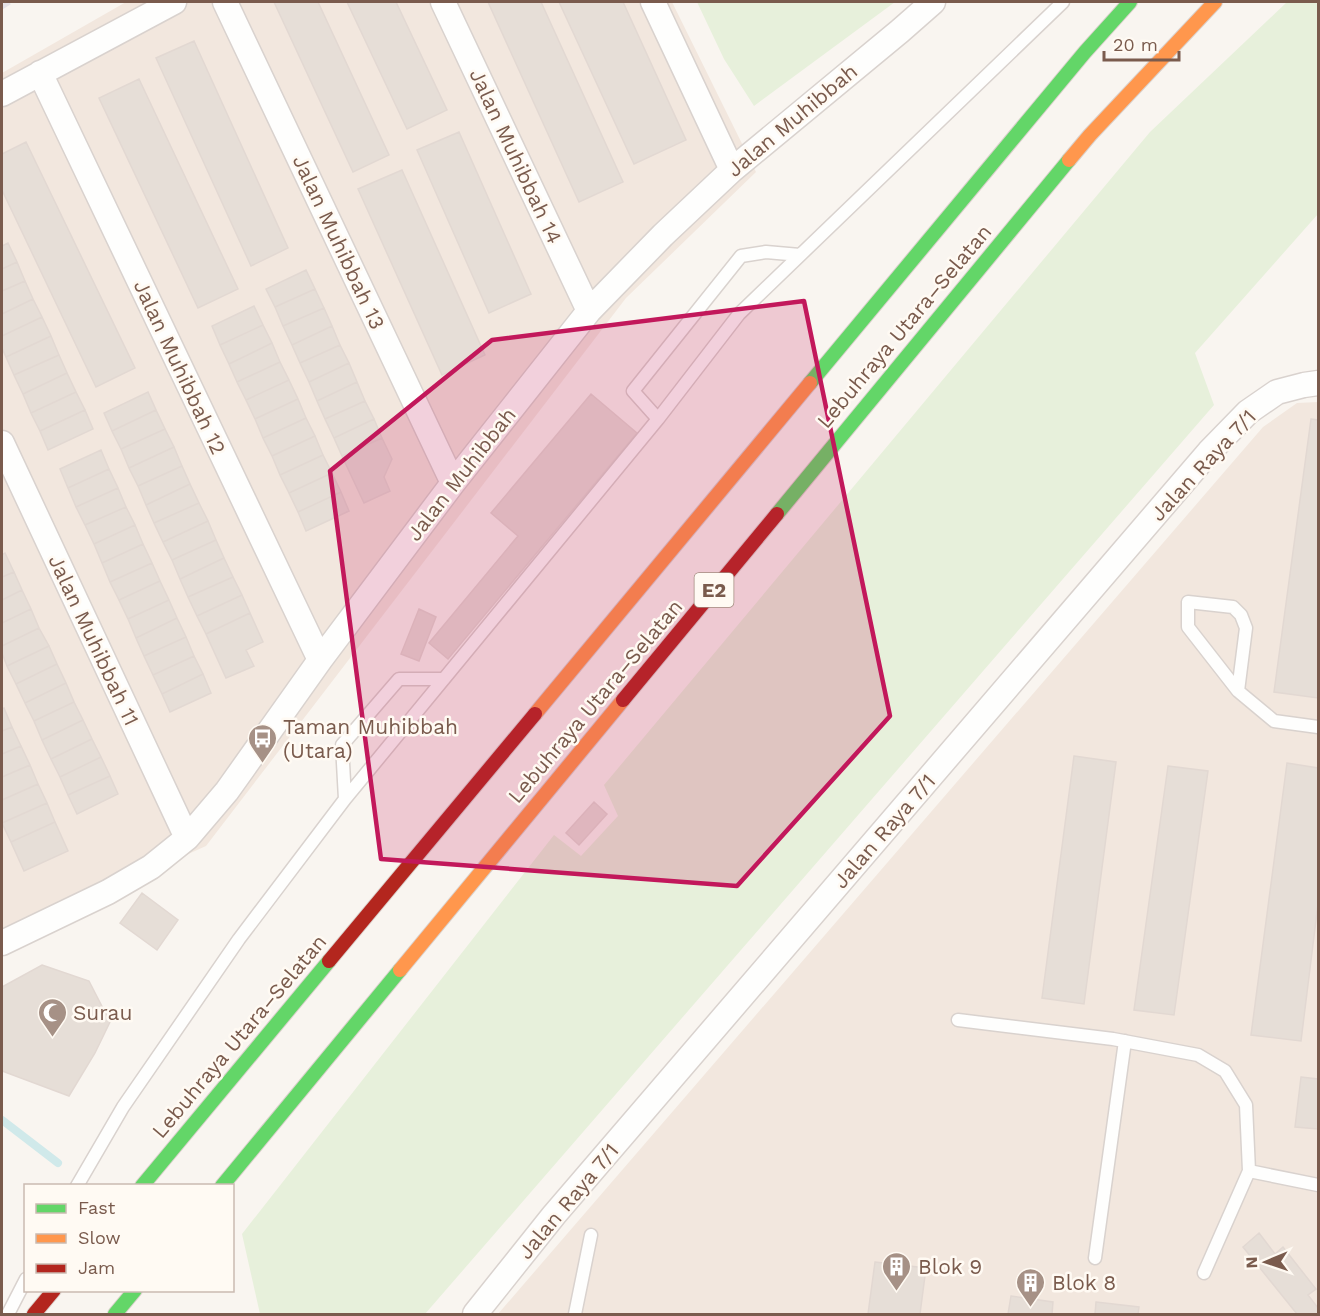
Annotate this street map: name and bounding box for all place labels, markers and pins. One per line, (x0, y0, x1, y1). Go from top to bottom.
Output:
place label: Taman Muhibbah (Utara) (283, 714, 458, 763)
bus stop icon: Taman Muhibbah (Utara) (246, 722, 278, 764)
mosque icon: Surau (36, 996, 68, 1038)
place label: Surau (73, 1000, 132, 1025)
building icon: Blok 9 (881, 1250, 913, 1292)
place label: Blok 9 (918, 1254, 982, 1279)
building icon: Blok 8 (1015, 1266, 1047, 1308)
place label: Blok 8 (1052, 1270, 1116, 1295)

